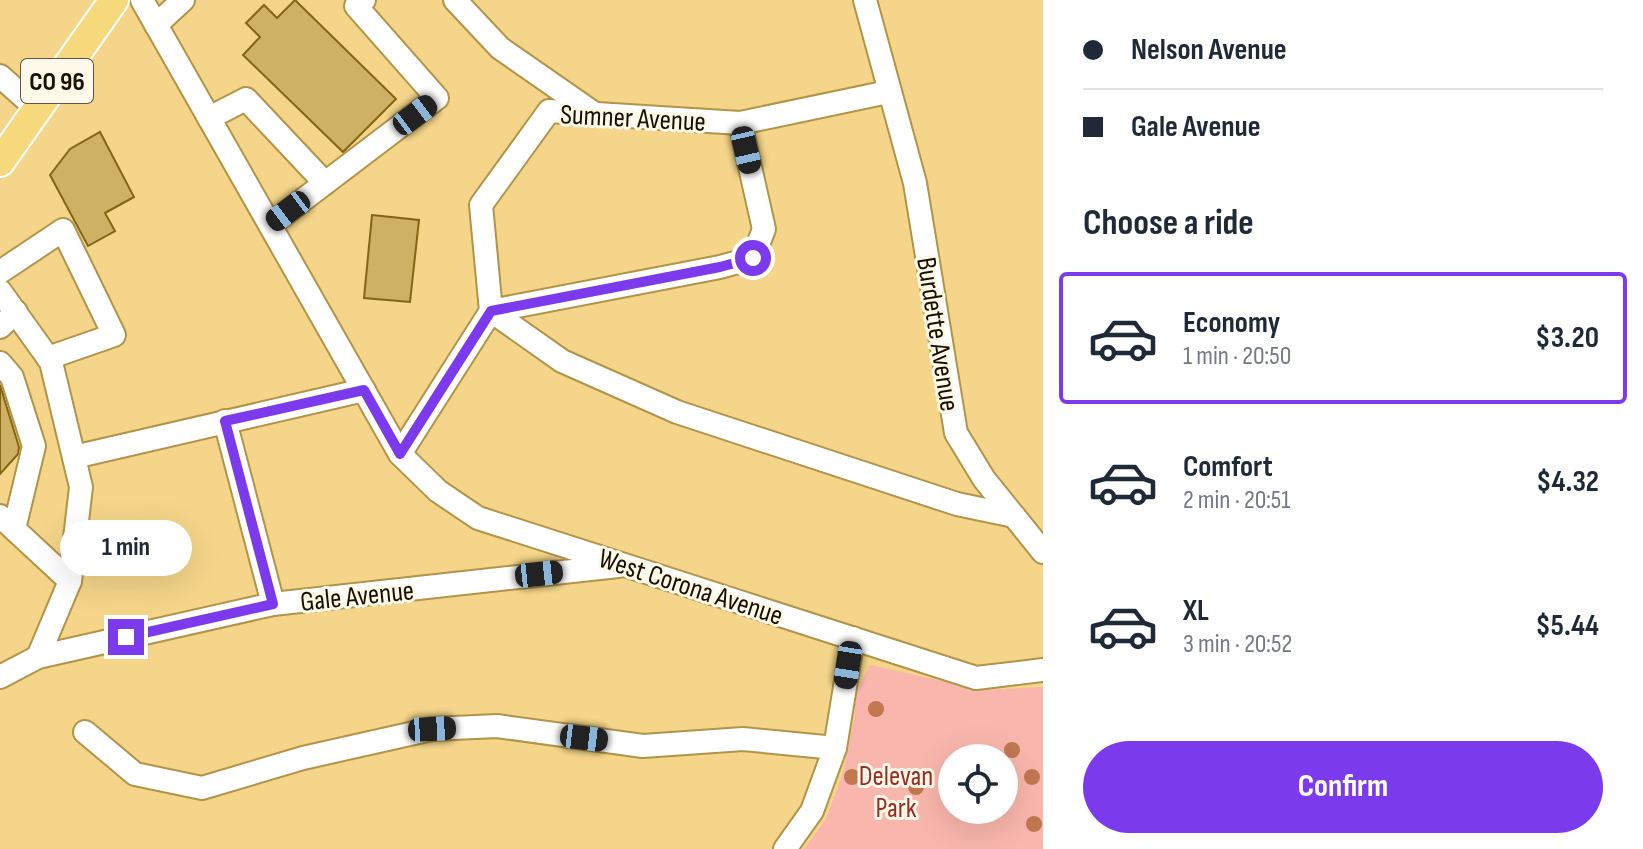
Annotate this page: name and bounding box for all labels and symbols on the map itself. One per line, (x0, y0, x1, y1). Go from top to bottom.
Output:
road number: CO 96 (21, 59, 93, 103)
car (389, 91, 441, 139)
street label: Sumner Avenue (559, 98, 707, 139)
car (729, 124, 763, 176)
car (262, 187, 314, 235)
route start (735, 240, 771, 276)
street label: Burdette Avenue (909, 255, 966, 414)
callout: 1 min (60, 521, 192, 577)
street label: West Corona Avenue (594, 542, 787, 633)
car (514, 560, 564, 588)
street label: Gale Avenue (299, 574, 416, 619)
route end (108, 619, 144, 655)
car (832, 639, 864, 691)
car (407, 716, 457, 742)
car (559, 723, 609, 753)
park label: Delevan Park (859, 760, 933, 825)

